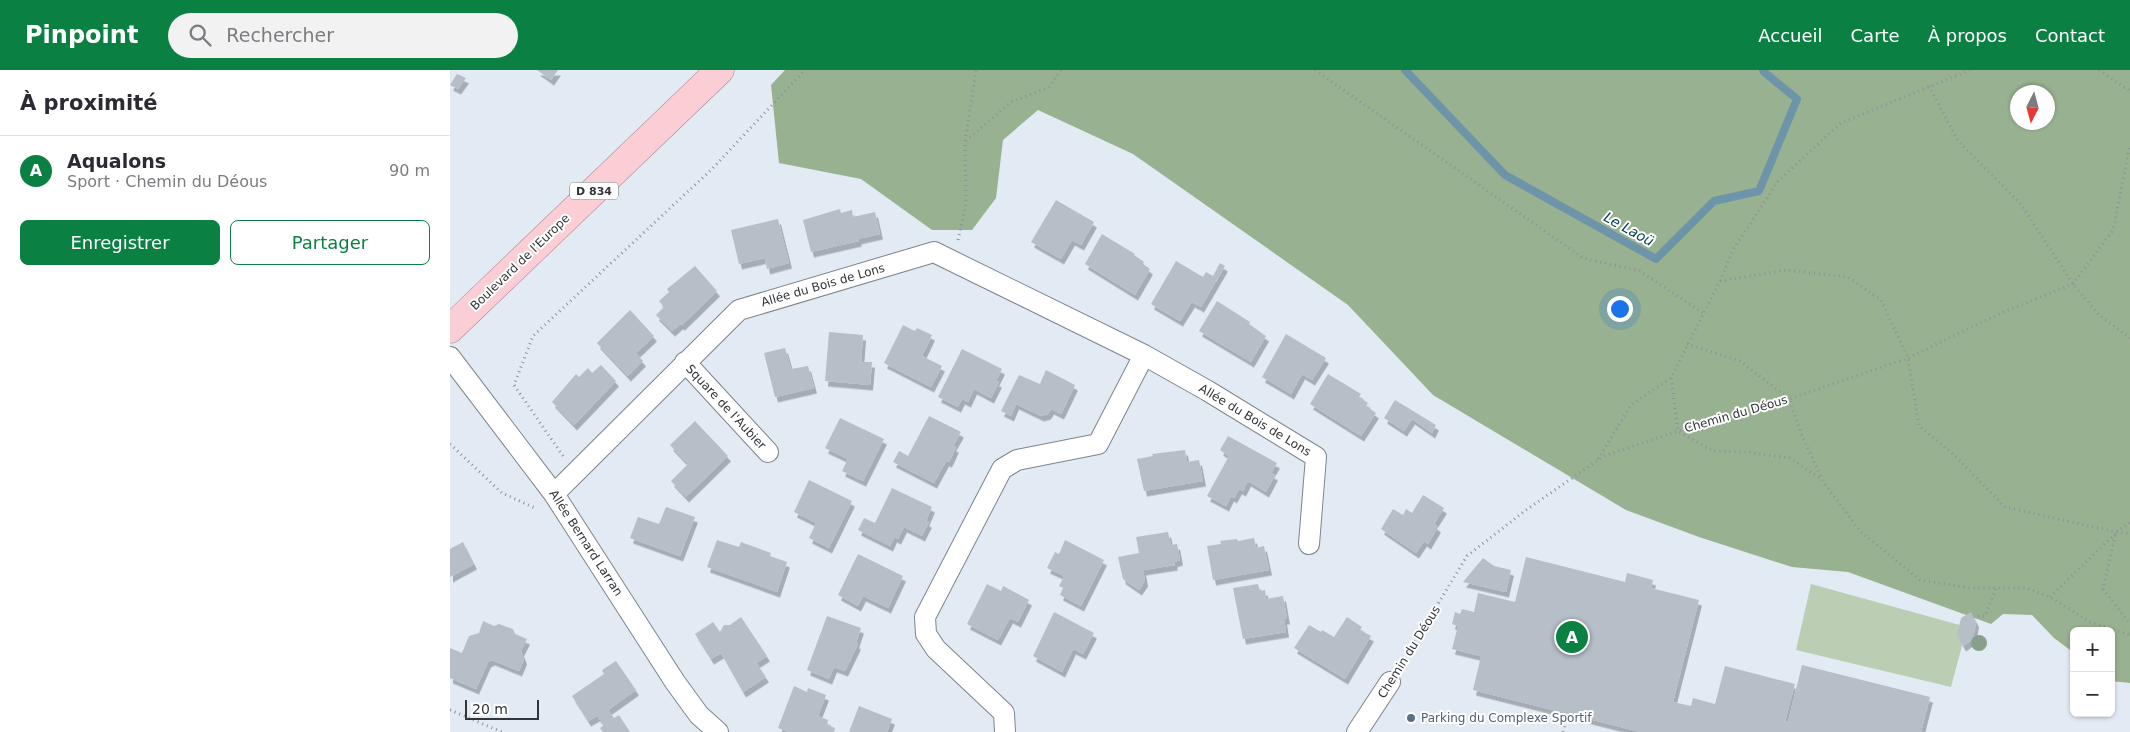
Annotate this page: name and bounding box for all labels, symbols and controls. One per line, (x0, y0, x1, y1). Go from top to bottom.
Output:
search box (168, 13, 518, 58)
text: Pinpoint (25, 21, 138, 49)
icon: search (186, 21, 214, 49)
text: Rechercher (226, 24, 334, 46)
text: Accueil (1758, 25, 1823, 46)
text: Carte (1851, 25, 1900, 46)
text: À propos (1928, 25, 2007, 46)
text: Contact (2035, 25, 2105, 46)
north arrow (2010, 85, 2055, 130)
text: À proximité (20, 91, 157, 115)
text: Aqualons (67, 150, 166, 172)
text: A (30, 161, 42, 180)
text: 90 m (389, 161, 430, 180)
text: Sport · Chemin du Déous (67, 172, 267, 191)
road number: D 834 (570, 182, 618, 200)
water label: Le Laoü (1601, 209, 1657, 249)
street label: Boulevard de l'Europe (468, 211, 572, 313)
button: Enregistrer (20, 220, 220, 265)
button: Partager (230, 220, 430, 265)
street label: Allée du Bois de Lons (760, 261, 886, 309)
your location (1607, 296, 1633, 322)
street label: Square de l'Aubier (683, 362, 769, 452)
street label: Allée du Bois de Lons (1197, 381, 1313, 459)
street label: Chemin du Déous (1683, 393, 1789, 435)
street label: Allée Bernard Larran (546, 487, 626, 599)
street label: Chemin du Déous (1375, 603, 1443, 701)
pin: A (1556, 618, 1588, 656)
map controls (2070, 627, 2115, 717)
button: + (2070, 627, 2115, 672)
button: − (2070, 672, 2115, 717)
scale bar (465, 697, 539, 720)
text: 20 m (472, 701, 508, 717)
place label: Parking du Complexe Sportif (1421, 711, 1592, 725)
marker: Parking du Complexe Sportif (1405, 712, 1417, 724)

